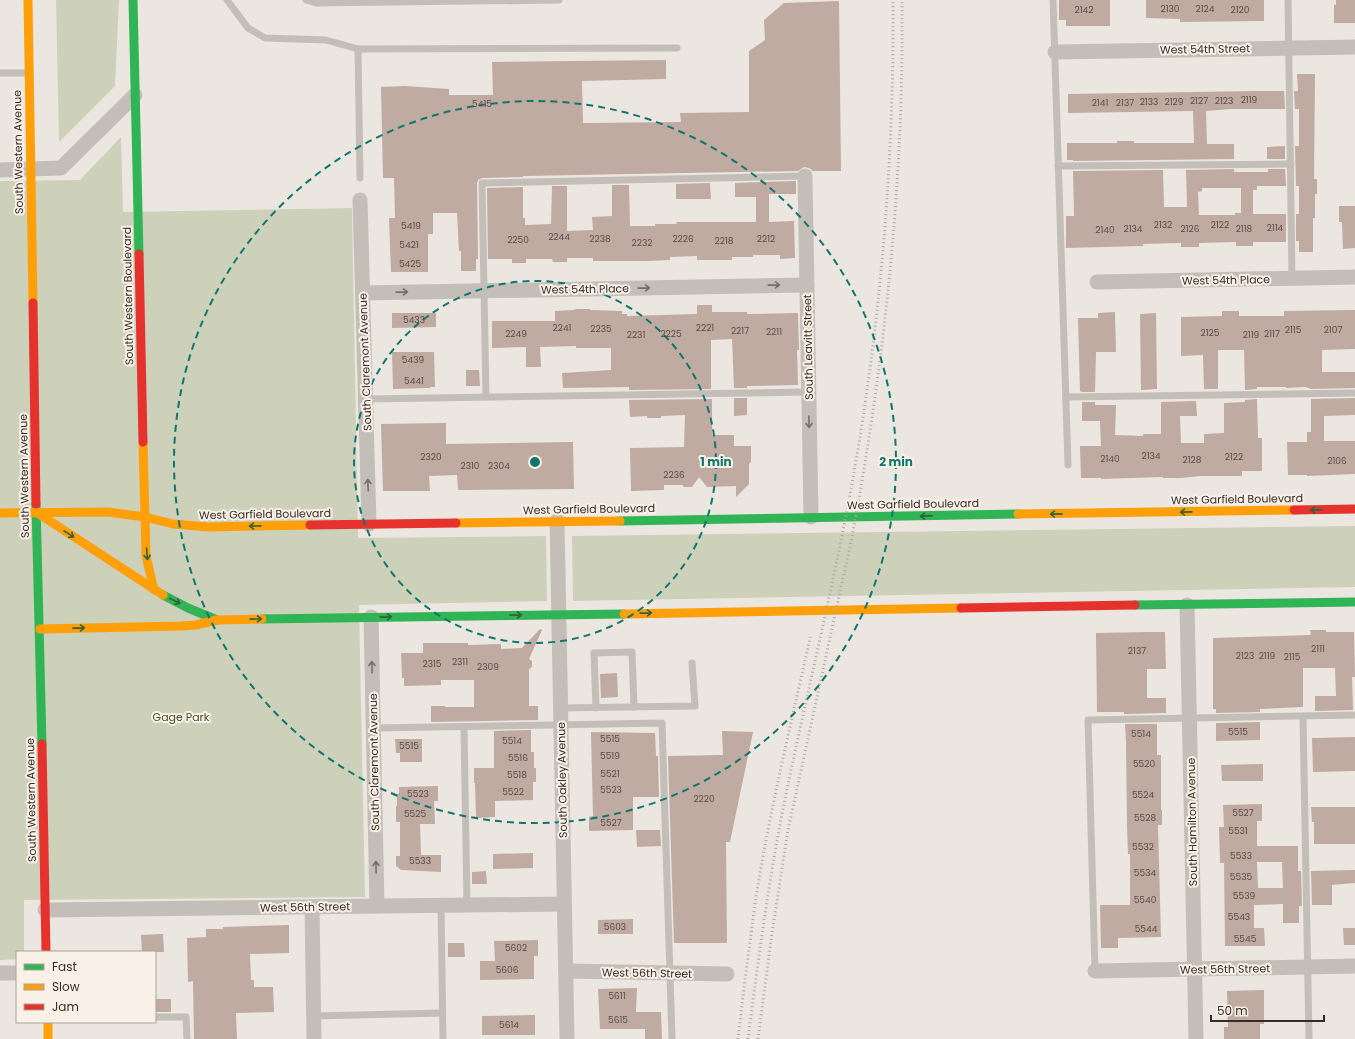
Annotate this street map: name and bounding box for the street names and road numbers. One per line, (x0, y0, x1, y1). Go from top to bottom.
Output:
street label: West 54th Street (1160, 40, 1250, 58)
street label: South Western Avenue (9, 90, 27, 214)
street label: South Western Boulevard (119, 227, 137, 365)
street label: West 54th Place (1182, 271, 1270, 289)
street label: West 54th Place (541, 280, 629, 298)
street label: South Claremont Avenue (355, 293, 375, 431)
street label: South Leavitt Street (799, 294, 817, 400)
street label: South Western Avenue (15, 414, 33, 538)
street label: West Garfield Boulevard (1171, 490, 1303, 508)
street label: West Garfield Boulevard (847, 495, 979, 513)
street label: West Garfield Boulevard (523, 500, 655, 518)
street label: West Garfield Boulevard (199, 505, 331, 523)
street label: South Claremont Avenue (365, 693, 383, 831)
street label: South Oakley Avenue (553, 722, 571, 838)
street label: South Western Avenue (22, 738, 40, 862)
street label: South Hamilton Avenue (1183, 757, 1201, 886)
street label: West 56th Street (260, 898, 350, 916)
street label: West 56th Street (1180, 960, 1270, 978)
street label: West 56th Street (602, 964, 692, 982)

